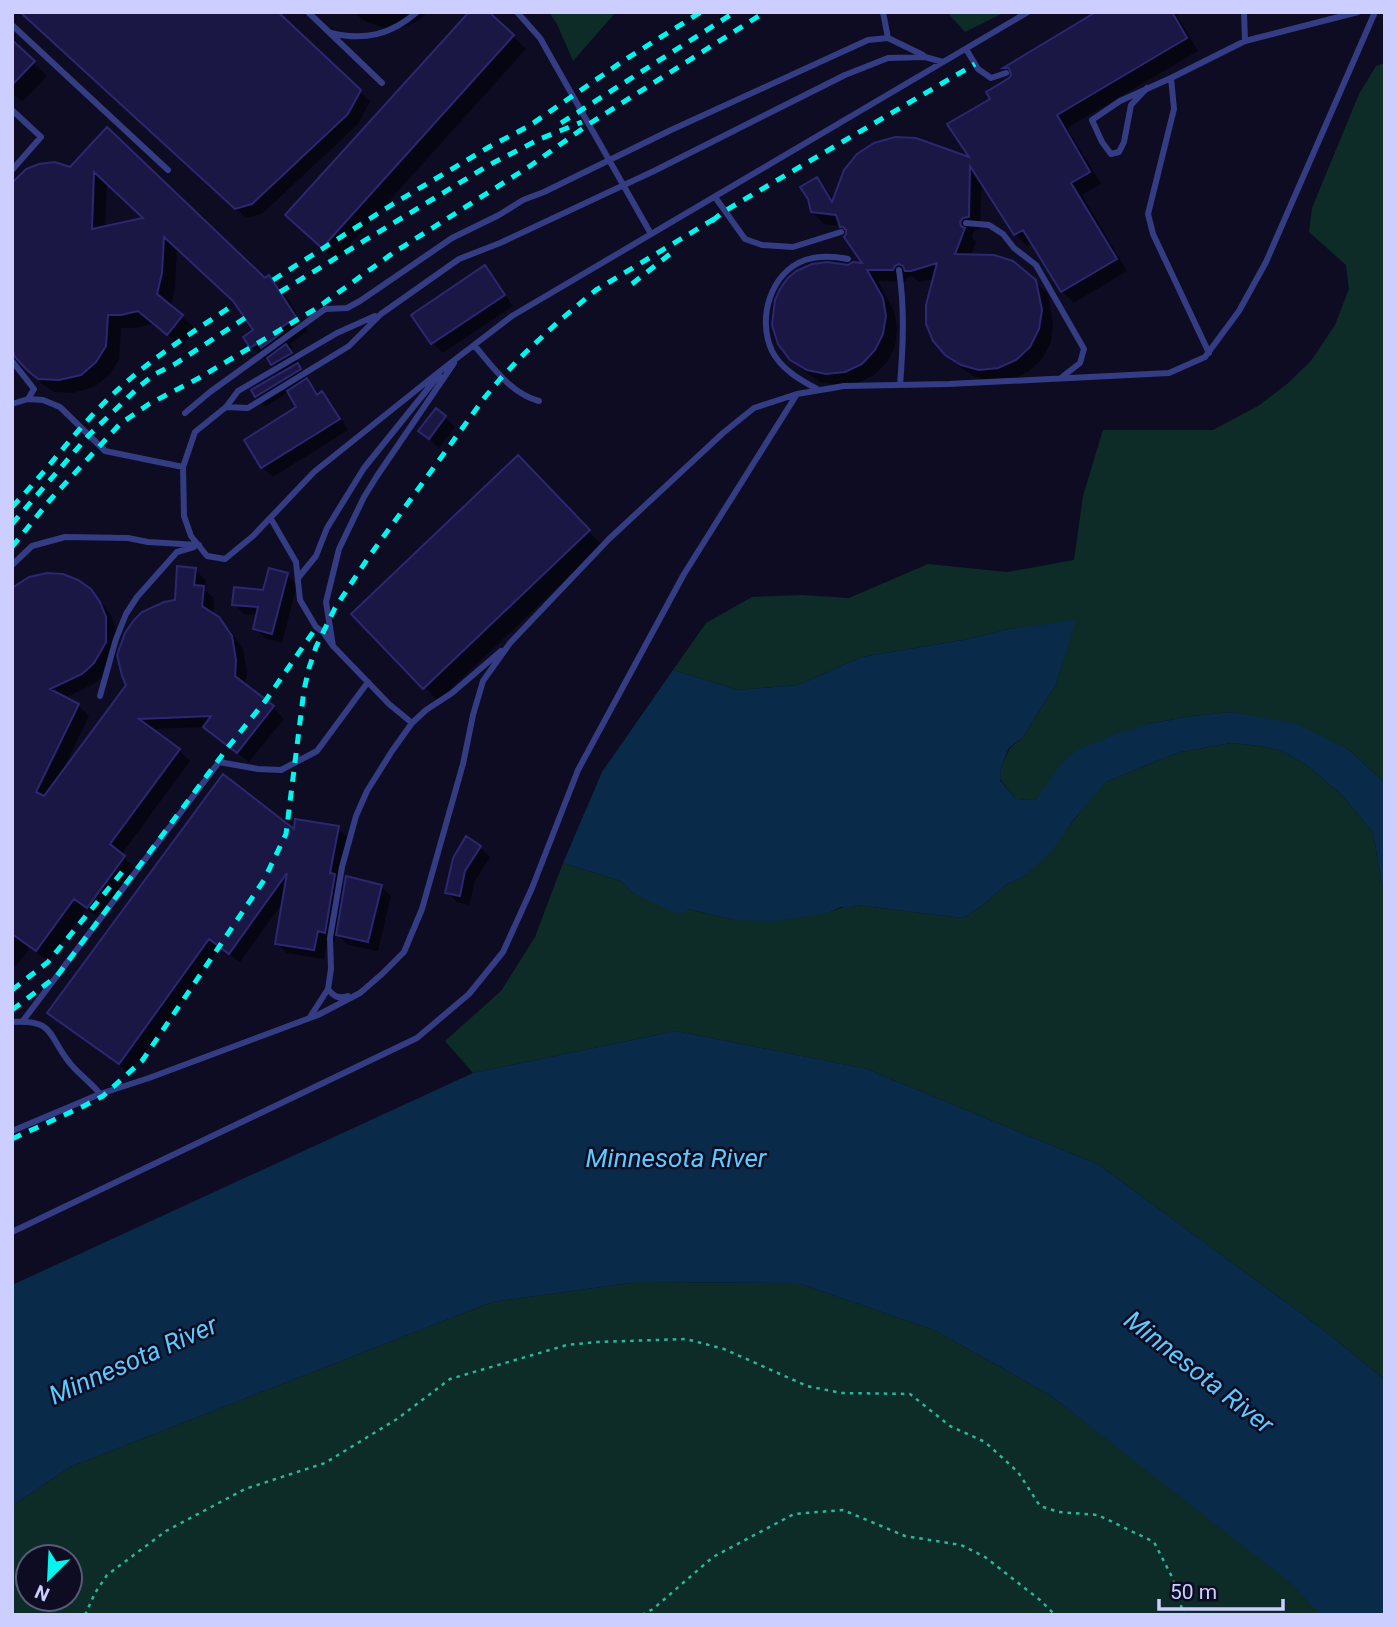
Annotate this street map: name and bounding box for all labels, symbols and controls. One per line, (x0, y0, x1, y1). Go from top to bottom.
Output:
water label: Minnesota River (586, 1143, 768, 1173)
water label: Minnesota River (1119, 1305, 1281, 1440)
water label: Minnesota River (44, 1309, 223, 1410)
north arrow (14, 1543, 84, 1613)
scale bar (1159, 1568, 1283, 1612)
text: N (31, 1580, 53, 1606)
text: 50 m (1170, 1580, 1217, 1604)

